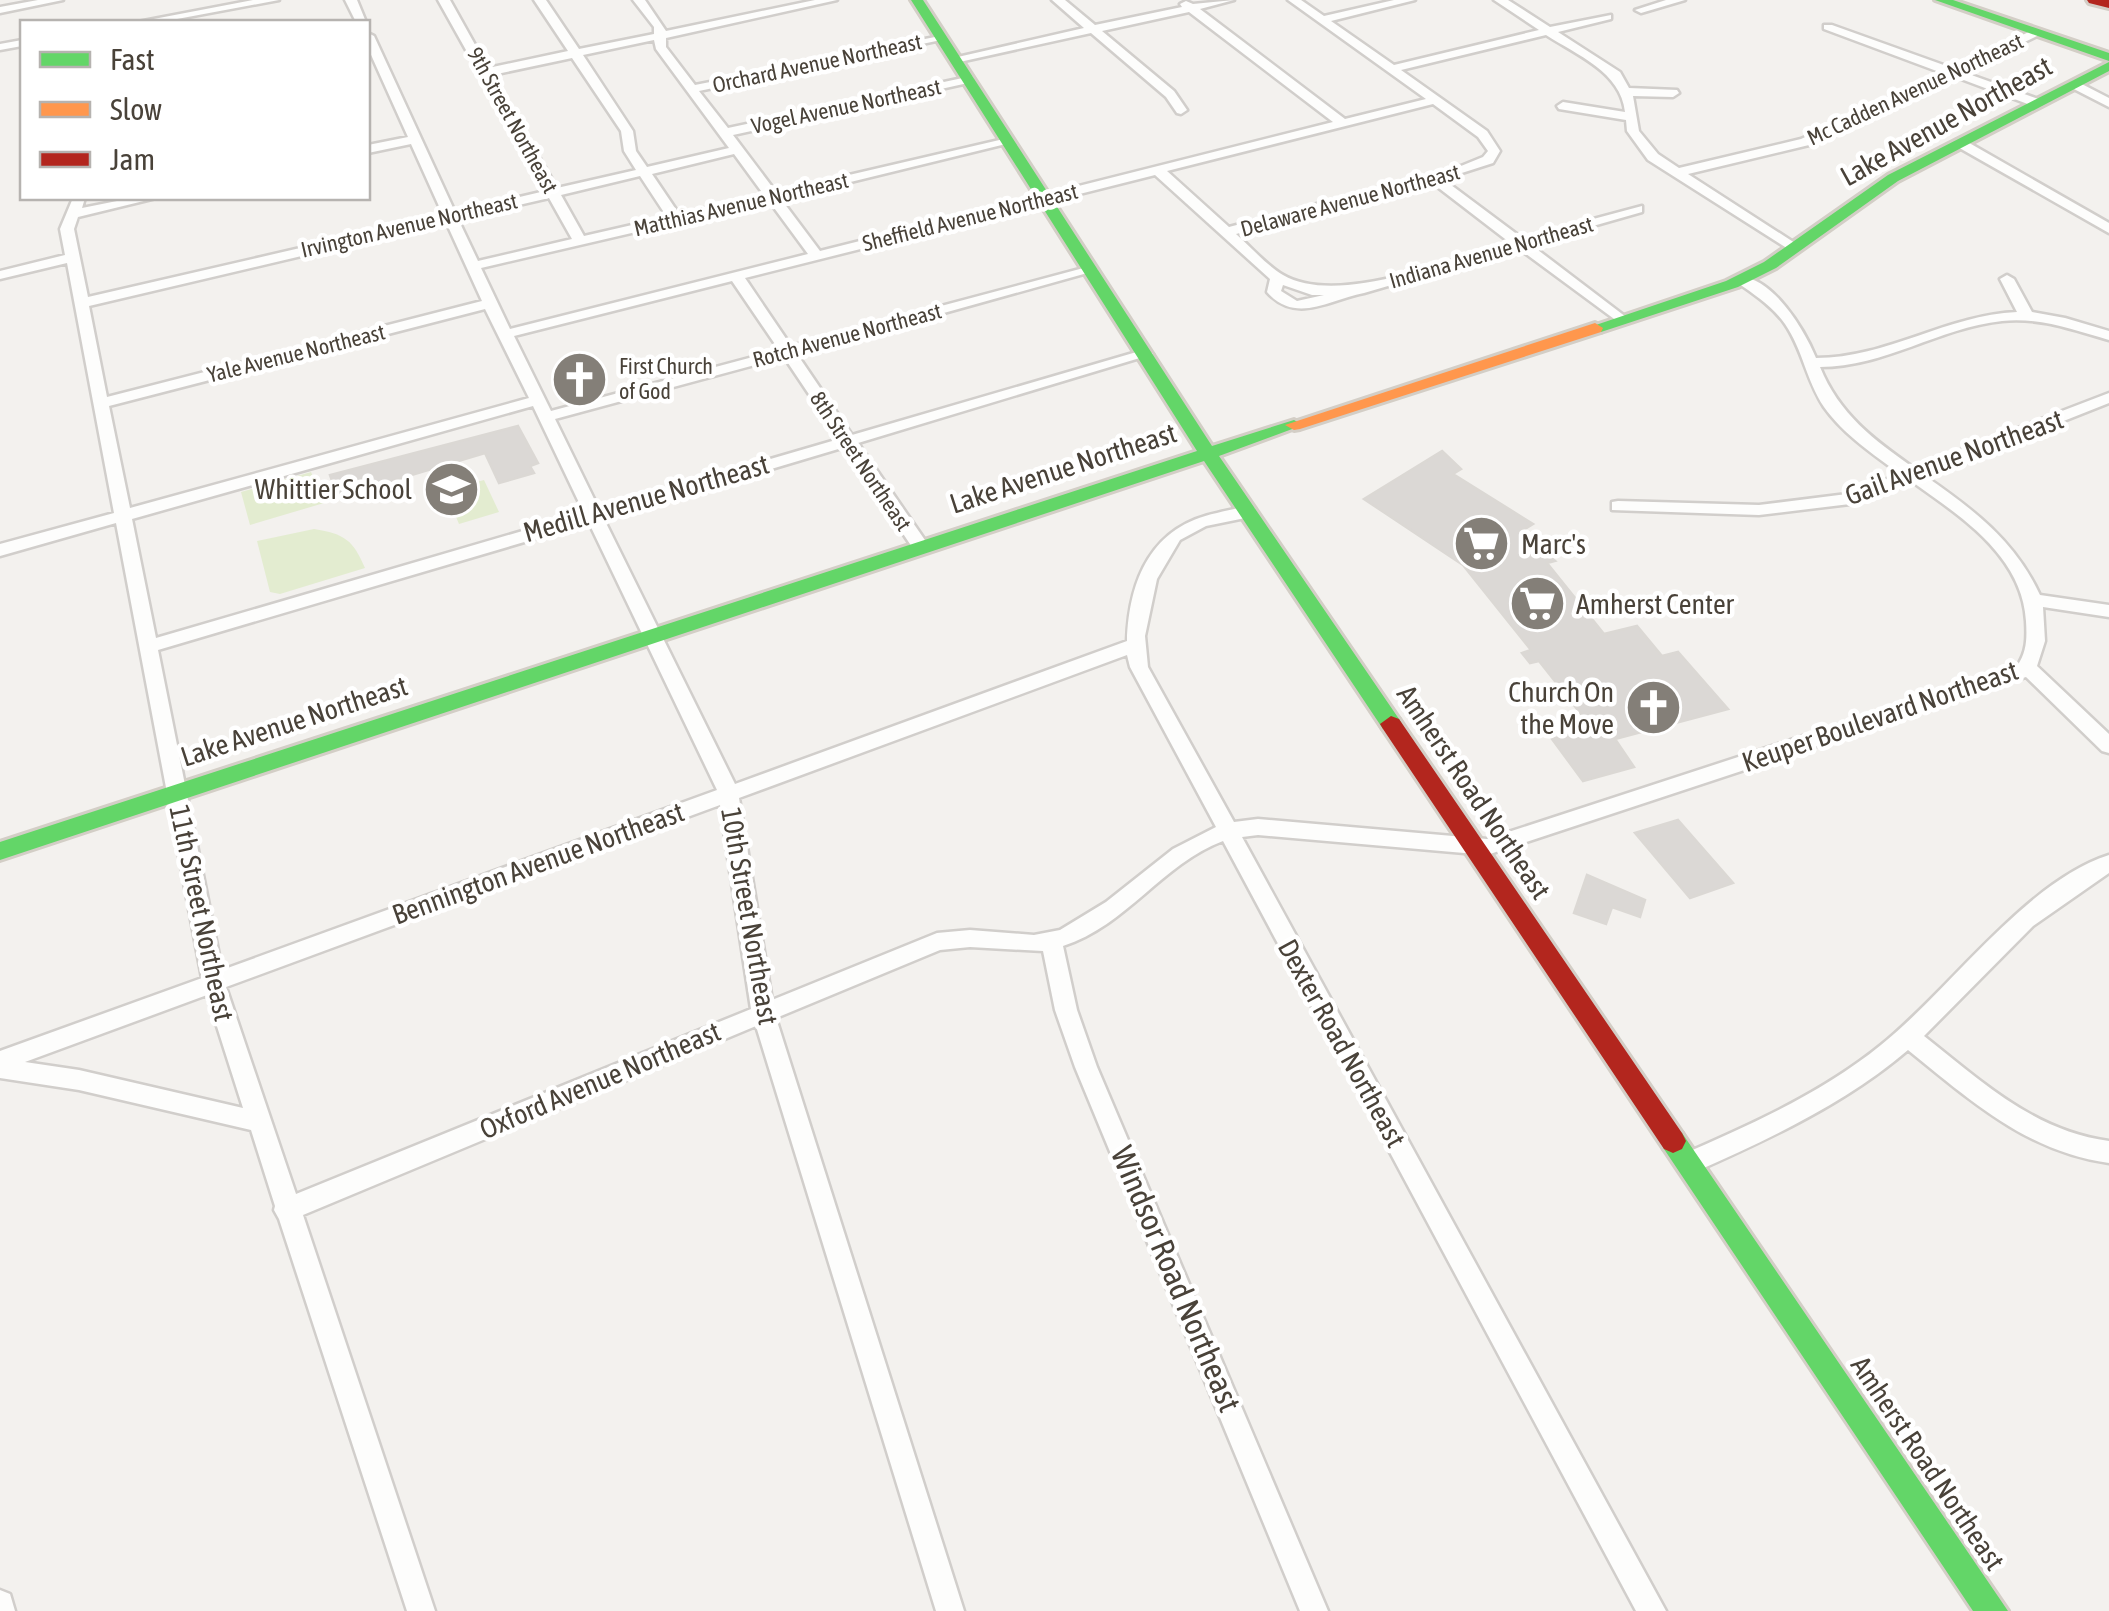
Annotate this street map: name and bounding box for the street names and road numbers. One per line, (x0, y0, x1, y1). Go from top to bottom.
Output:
street label: Mc Cadden Avenue Northeast (1803, 27, 2027, 151)
street label: Orchard Avenue Northeast (710, 28, 924, 98)
street label: 9th Street Northeast (462, 43, 564, 197)
street label: Lake Avenue Northeast (1835, 50, 2057, 192)
street label: Vogel Avenue Northeast (749, 73, 943, 139)
street label: Delaware Avenue Northeast (1238, 158, 1462, 242)
street label: Matthias Avenue Northeast (631, 167, 851, 241)
street label: Sheffield Avenue Northeast (860, 178, 1080, 256)
street label: Irvington Avenue Northeast (298, 187, 520, 263)
street label: Indiana Avenue Northeast (1386, 210, 1596, 294)
street label: Rotch Avenue Northeast (750, 297, 944, 373)
street label: Yale Avenue Northeast (204, 318, 388, 388)
street label: 8th Street Northeast (805, 386, 917, 536)
street label: Gail Avenue Northeast (1841, 403, 2067, 511)
street label: Lake Avenue Northeast (946, 416, 1180, 520)
street label: Medill Avenue Northeast (519, 448, 773, 548)
street label: Keuper Boulevard Northeast (1738, 654, 2022, 778)
street label: Lake Avenue Northeast (177, 669, 411, 773)
street label: Amherst Road Northeast (1391, 679, 1557, 905)
street label: Bennington Avenue Northeast (388, 795, 688, 931)
street label: 11th Street Northeast (163, 802, 241, 1024)
street label: 10th Street Northeast (715, 805, 785, 1027)
street label: Dexter Road Northeast (1272, 934, 1412, 1152)
street label: Oxford Avenue Northeast (475, 1015, 725, 1145)
street label: Windsor Road Northeast (1104, 1141, 1249, 1417)
street label: Amherst Road Northeast (1845, 1350, 2011, 1576)

